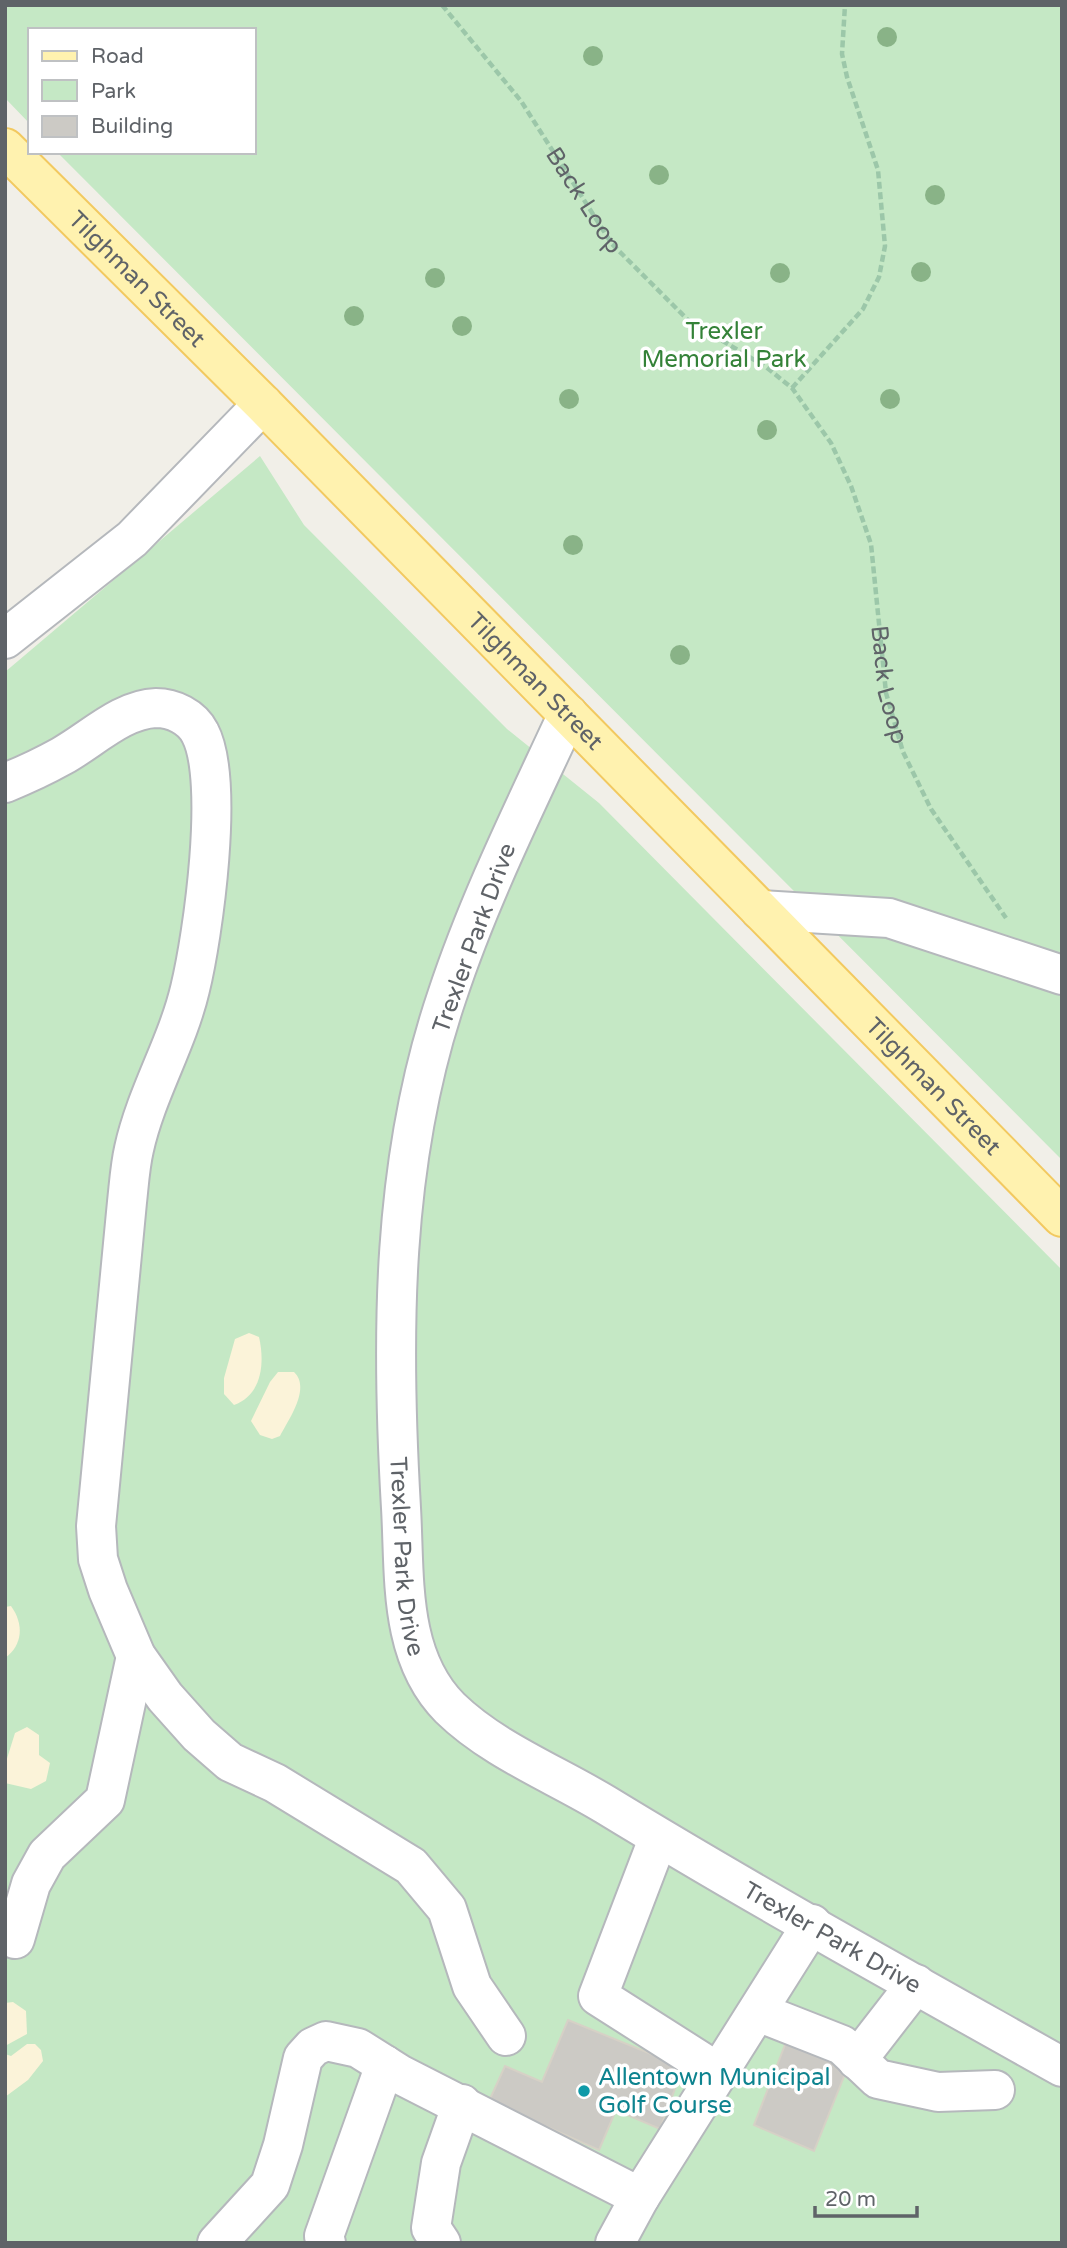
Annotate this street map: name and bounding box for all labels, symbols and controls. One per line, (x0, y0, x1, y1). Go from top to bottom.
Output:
legend (28, 28, 256, 154)
text: Road (91, 44, 144, 69)
text: Park (91, 79, 136, 104)
text: Building (91, 114, 173, 139)
street label: Back Loop (539, 142, 628, 261)
street label: Tilghman Street (62, 205, 211, 353)
park label: Trexler Memorial Park (641, 317, 807, 374)
street label: Tilghman Street (461, 607, 609, 756)
street label: Back Loop (864, 624, 914, 748)
street label: Trexler Park Drive (427, 839, 522, 1037)
street label: Tilghman Street (859, 1012, 1007, 1161)
street label: Trexler Park Drive (383, 1456, 431, 1660)
street label: Trexler Park Drive (738, 1876, 926, 2000)
place label: Allentown Municipal Golf Course (598, 2063, 830, 2120)
marker: Allentown Municipal Golf Course (576, 2083, 592, 2099)
scale bar (815, 2174, 916, 2218)
text: 20 m (825, 2187, 876, 2212)

